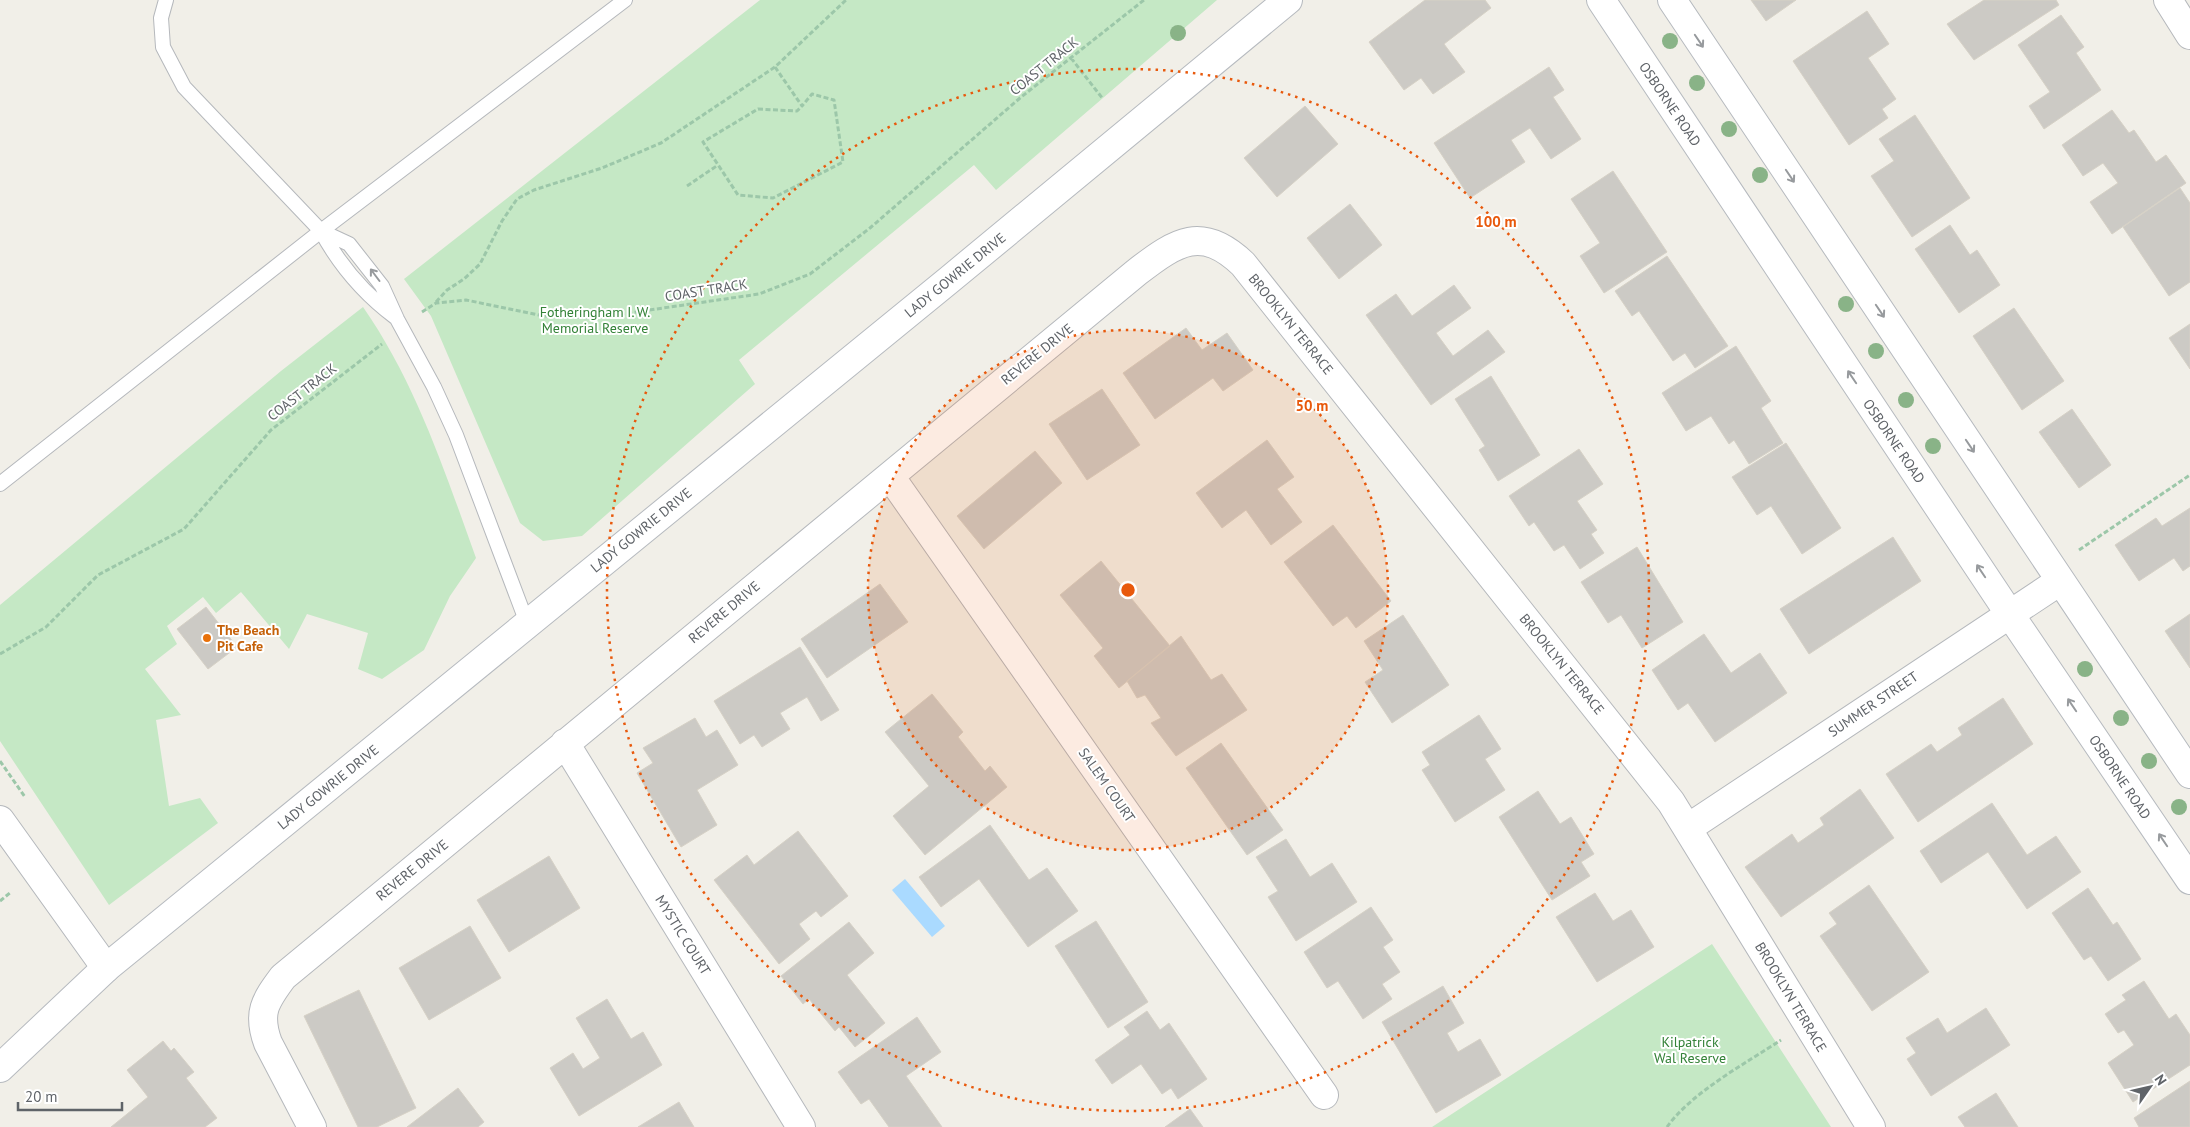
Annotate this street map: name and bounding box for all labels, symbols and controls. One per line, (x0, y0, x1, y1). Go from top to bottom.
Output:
street label: COAST TRACK (1006, 33, 1082, 99)
one-way arrow (1695, 33, 1705, 47)
street label: OSBORNE ROAD (1635, 58, 1705, 150)
one-way arrow (1785, 168, 1795, 182)
text: 100 m (1475, 212, 1517, 231)
street label: LADY GOWRIE DRIVE (901, 229, 1009, 321)
one-way arrow (370, 268, 380, 282)
street label: BROOKLYN TERRACE (1245, 270, 1337, 378)
street label: COAST TRACK (664, 275, 749, 305)
park label: Fotheringham I. W. Memorial Reserve (540, 303, 650, 337)
one-way arrow (1875, 304, 1885, 318)
street label: REVERE DRIVE (997, 319, 1077, 389)
street label: COAST TRACK (264, 359, 341, 425)
one-way arrow (1847, 371, 1857, 385)
street label: OSBORNE ROAD (1859, 395, 1929, 487)
text: 50 m (1296, 396, 1328, 415)
one-way arrow (1965, 439, 1975, 453)
street label: LADY GOWRIE DRIVE (587, 484, 695, 576)
one-way arrow (1976, 564, 1986, 578)
street label: REVERE DRIVE (685, 577, 763, 647)
centre of rings (1119, 581, 1137, 599)
street label: BROOKLYN TERRACE (1516, 610, 1608, 718)
place label: The Beach Pit Cafe (217, 621, 279, 655)
marker: The Beach Pit Cafe (201, 632, 213, 644)
street label: SUMMER STREET (1825, 667, 1922, 741)
one-way arrow (2066, 699, 2076, 713)
street label: OSBORNE ROAD (2085, 731, 2155, 823)
street label: LADY GOWRIE DRIVE (274, 741, 382, 833)
street label: SALEM COURT (1075, 744, 1139, 826)
one-way arrow (2158, 833, 2168, 847)
street label: REVERE DRIVE (372, 835, 452, 905)
street label: MYSTIC COURT (651, 892, 715, 979)
street label: BROOKLYN TERRACE (1751, 939, 1831, 1055)
park label: Kilpatrick Wal Reserve (1654, 1033, 1726, 1067)
north arrow (2125, 1062, 2175, 1112)
text: N (2151, 1071, 2171, 1089)
scale bar (18, 1080, 121, 1112)
text: 20 m (25, 1087, 58, 1106)

